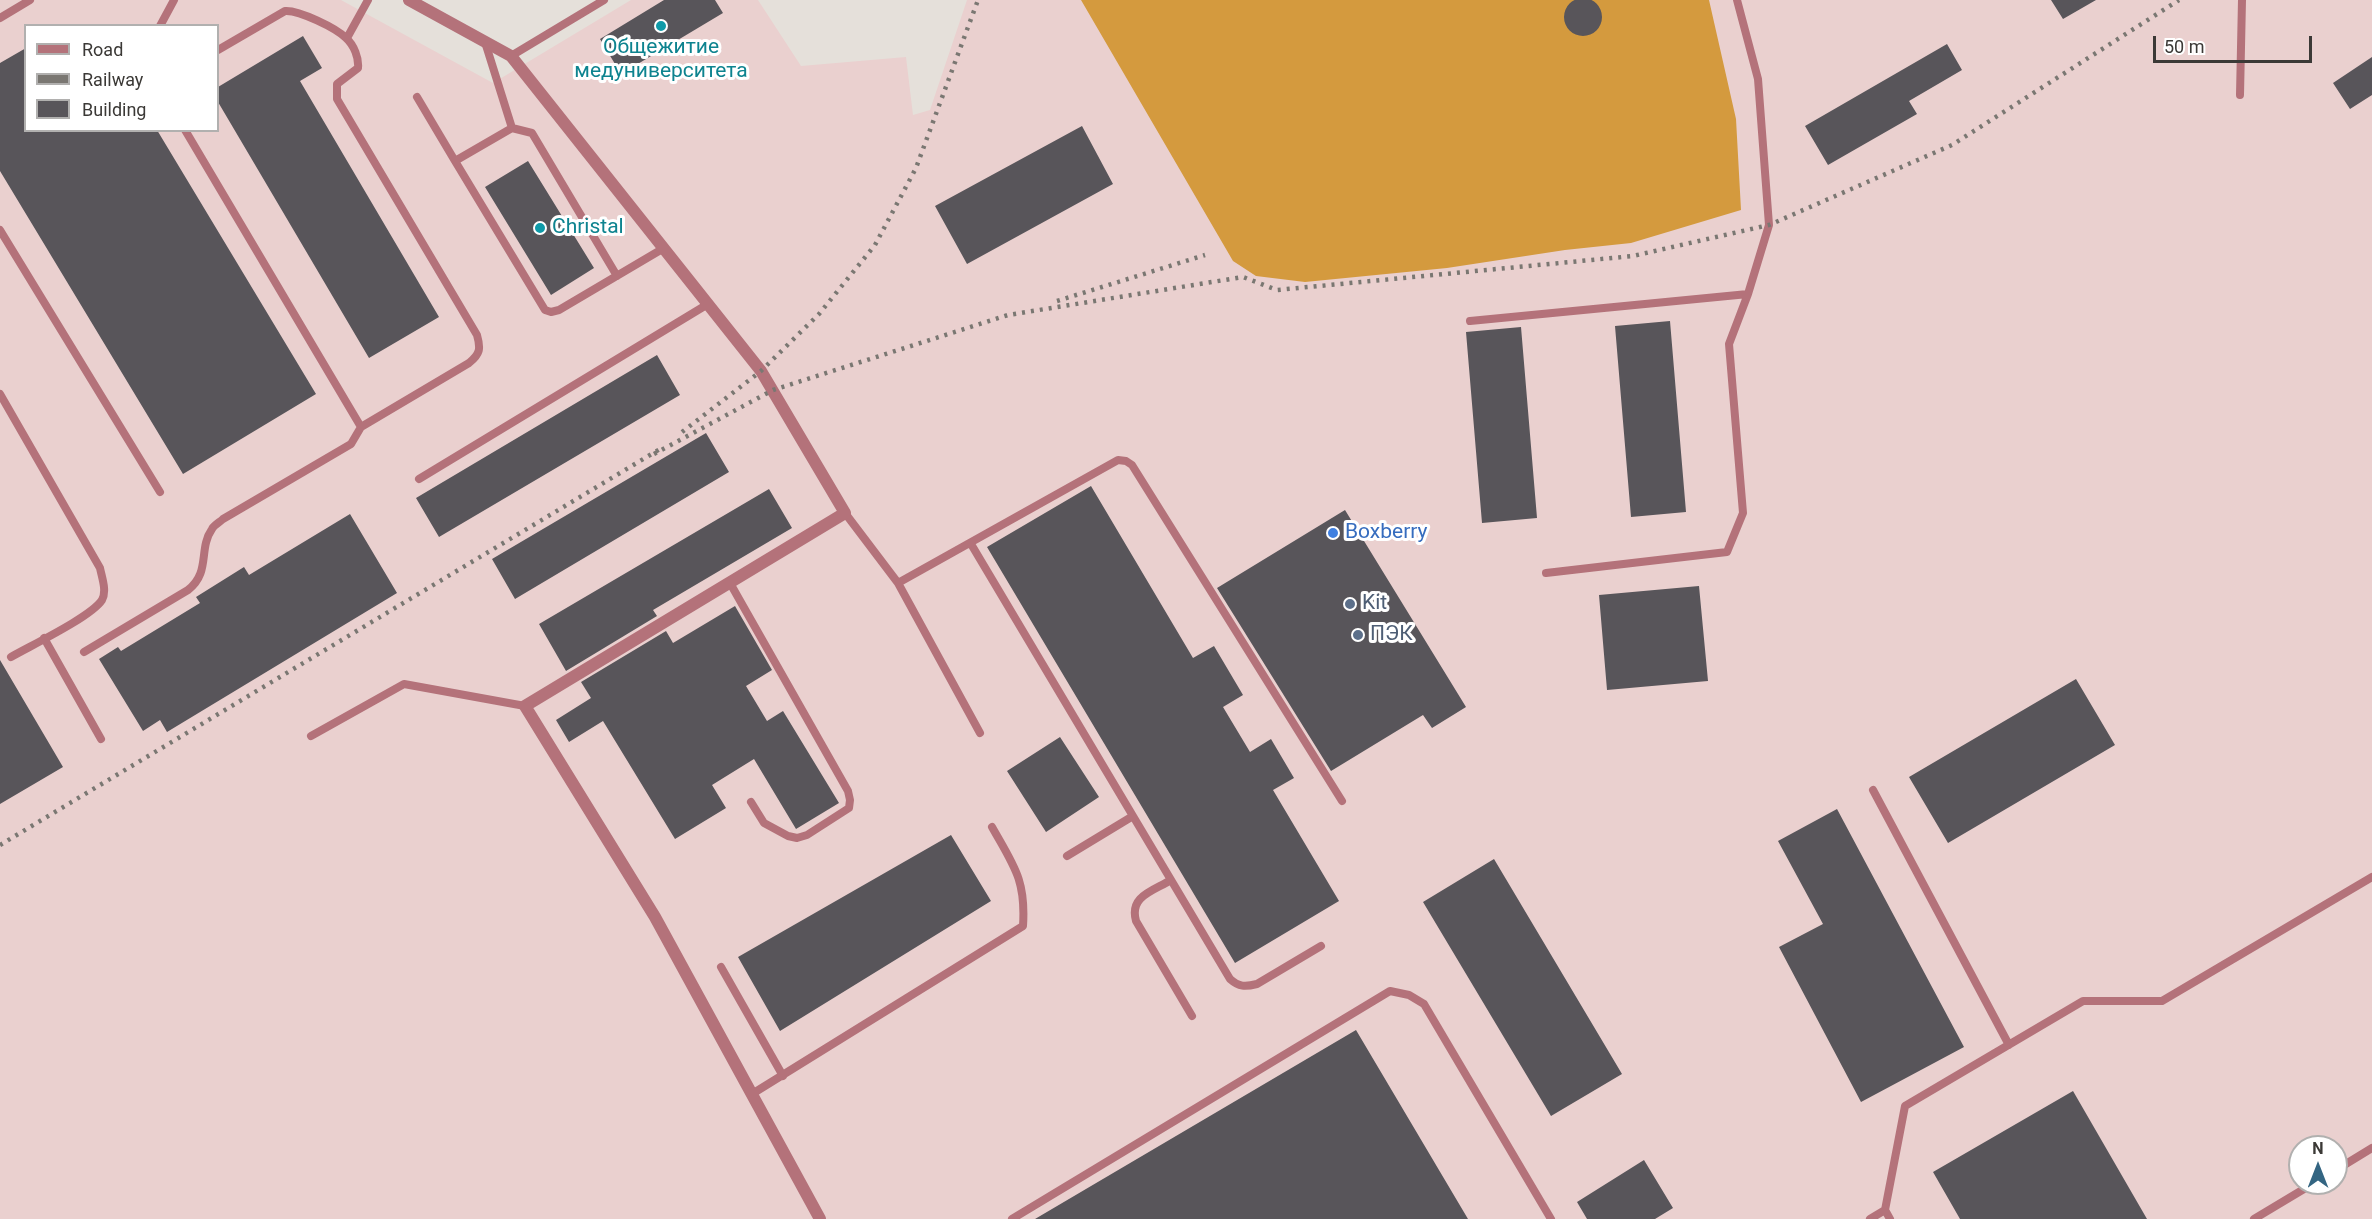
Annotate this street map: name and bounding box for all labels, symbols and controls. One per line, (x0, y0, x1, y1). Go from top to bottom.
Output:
marker: Общежитие медуниверситета (654, 19, 668, 33)
legend (24, 24, 219, 132)
scale bar (2156, 24, 2315, 62)
place label: Общежитие медуниверситета (574, 35, 748, 85)
text: 50 m (2164, 36, 2204, 57)
text: Road (82, 39, 123, 60)
text: Railway (82, 69, 143, 90)
text: Building (82, 99, 146, 120)
place label: Christal (552, 215, 624, 241)
marker: Christal (533, 221, 547, 235)
place label: Boxberry (1345, 520, 1428, 546)
marker: Boxberry (1326, 526, 1340, 540)
place label: Kit (1362, 591, 1387, 617)
marker: Kit (1343, 597, 1357, 611)
place label: ПЭК (1370, 622, 1413, 648)
marker: ПЭК (1351, 628, 1365, 642)
north arrow (2288, 1135, 2348, 1195)
text: N (2312, 1139, 2324, 1158)

